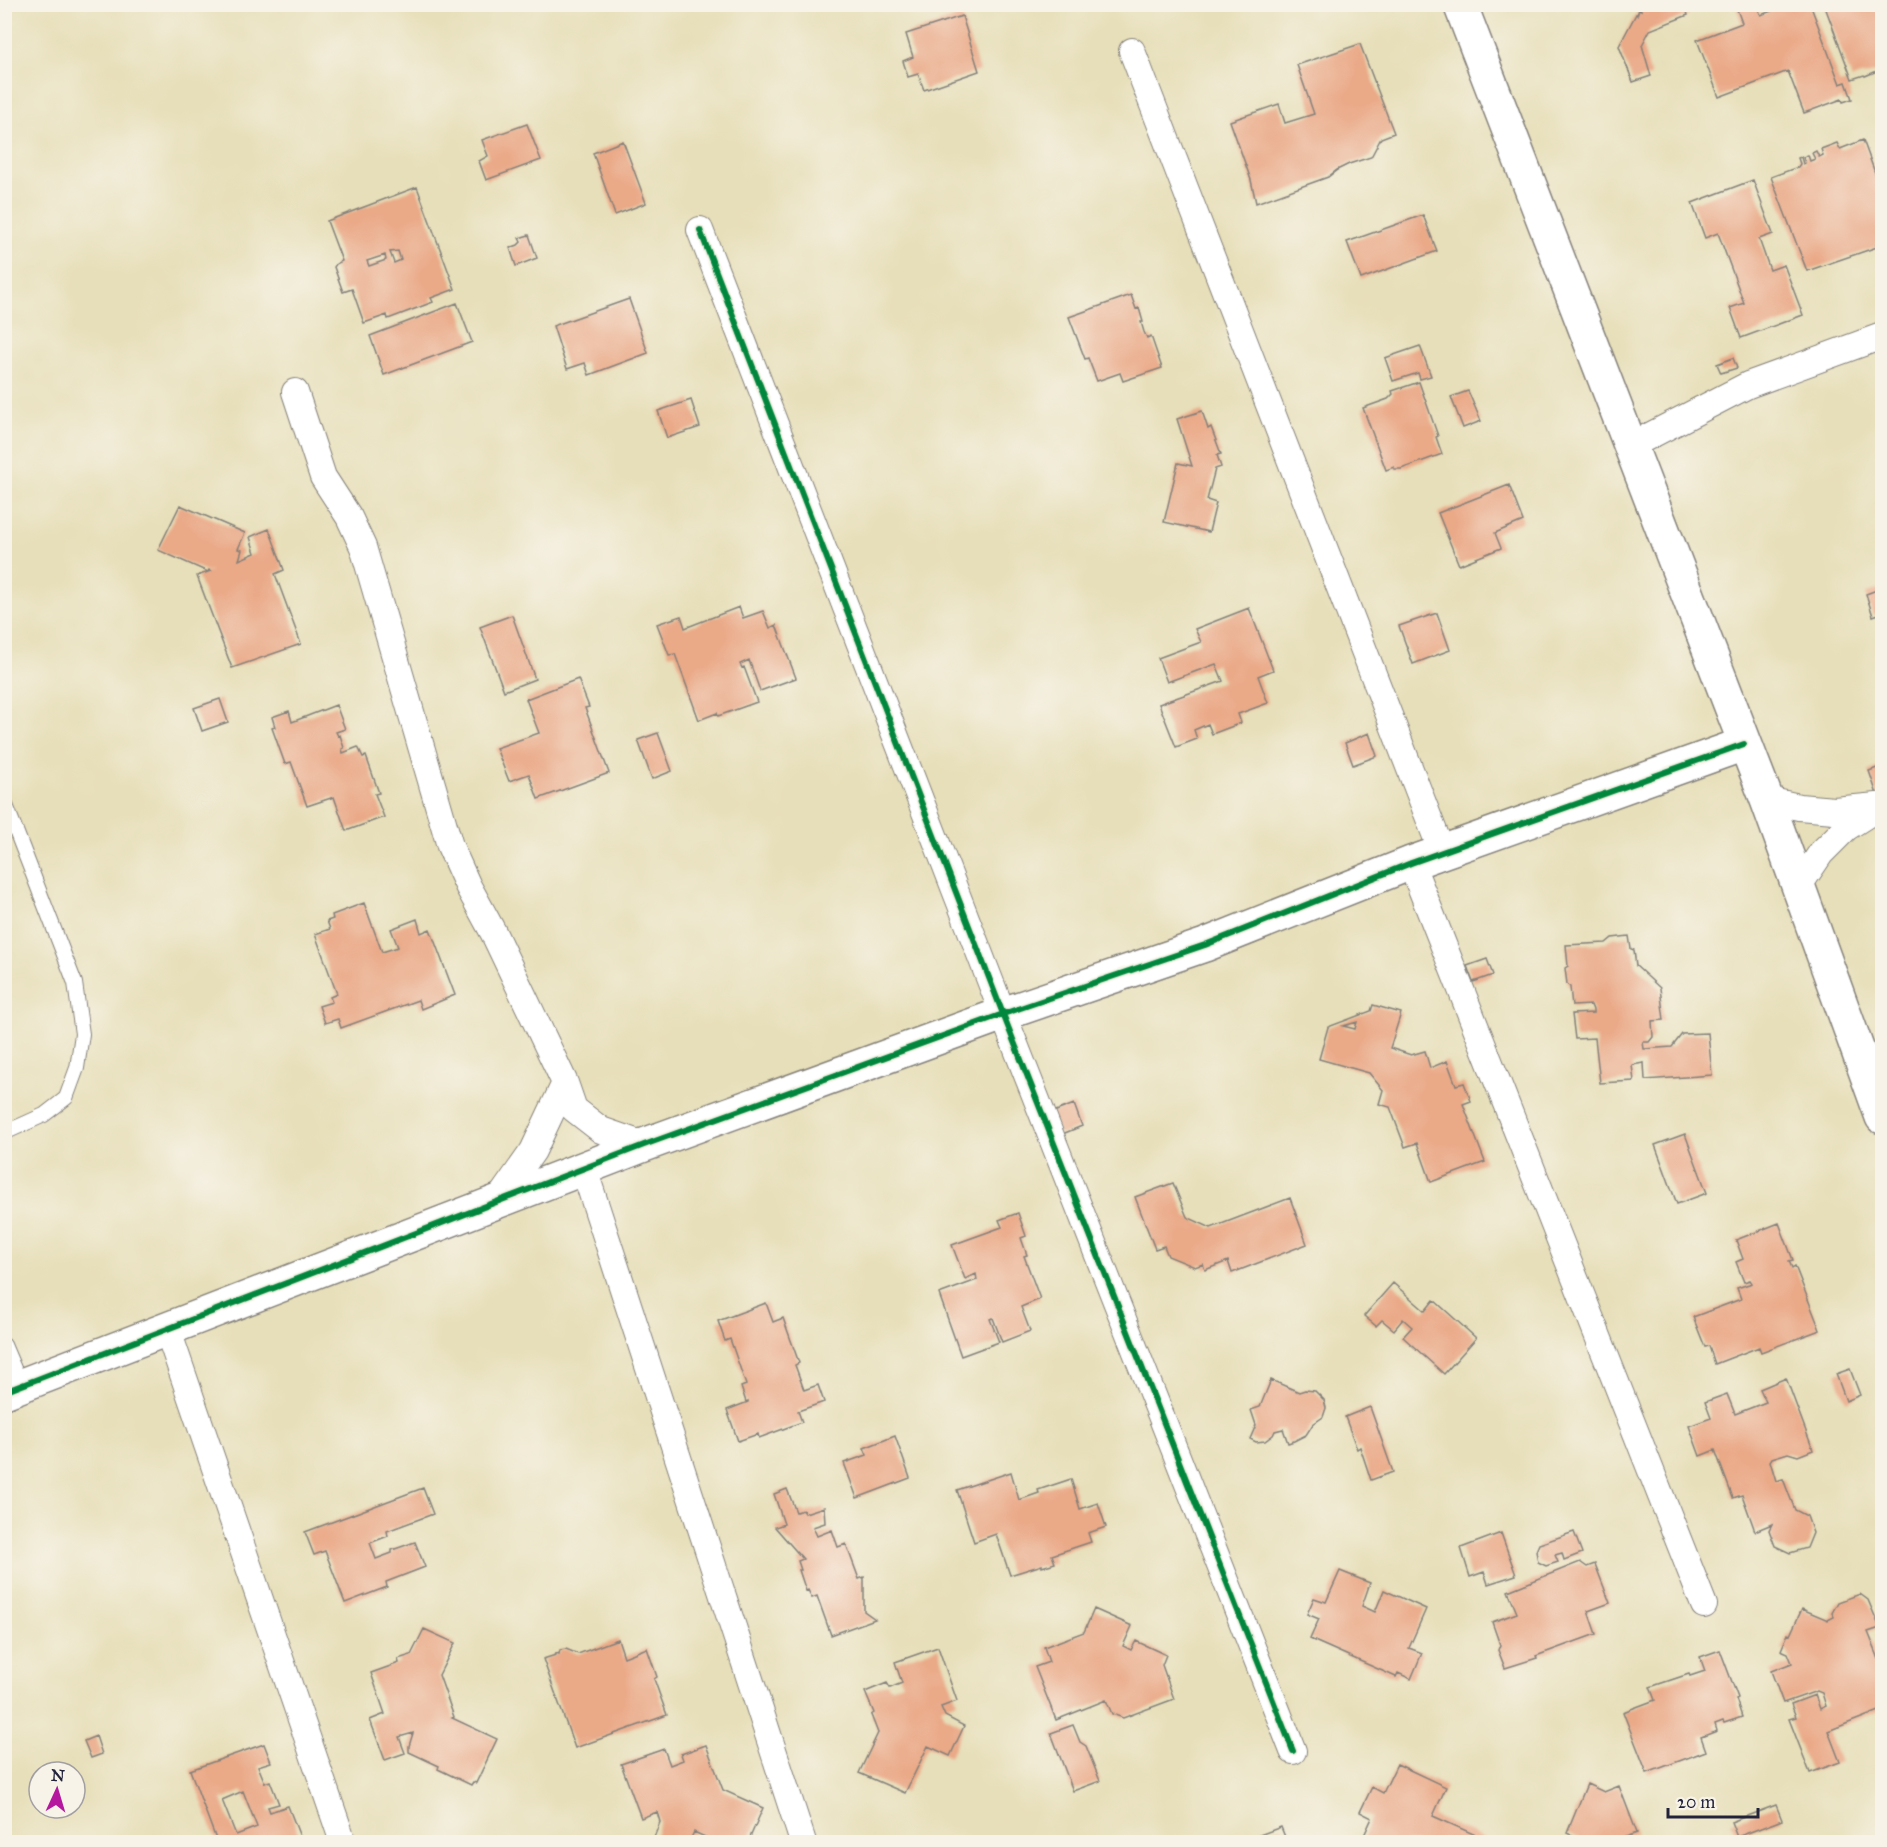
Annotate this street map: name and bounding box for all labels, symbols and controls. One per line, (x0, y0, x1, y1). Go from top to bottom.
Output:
north arrow (27, 1760, 87, 1820)
text: N (51, 1766, 66, 1786)
scale bar (1668, 1781, 1758, 1819)
text: 20 m (1677, 1791, 1715, 1813)

